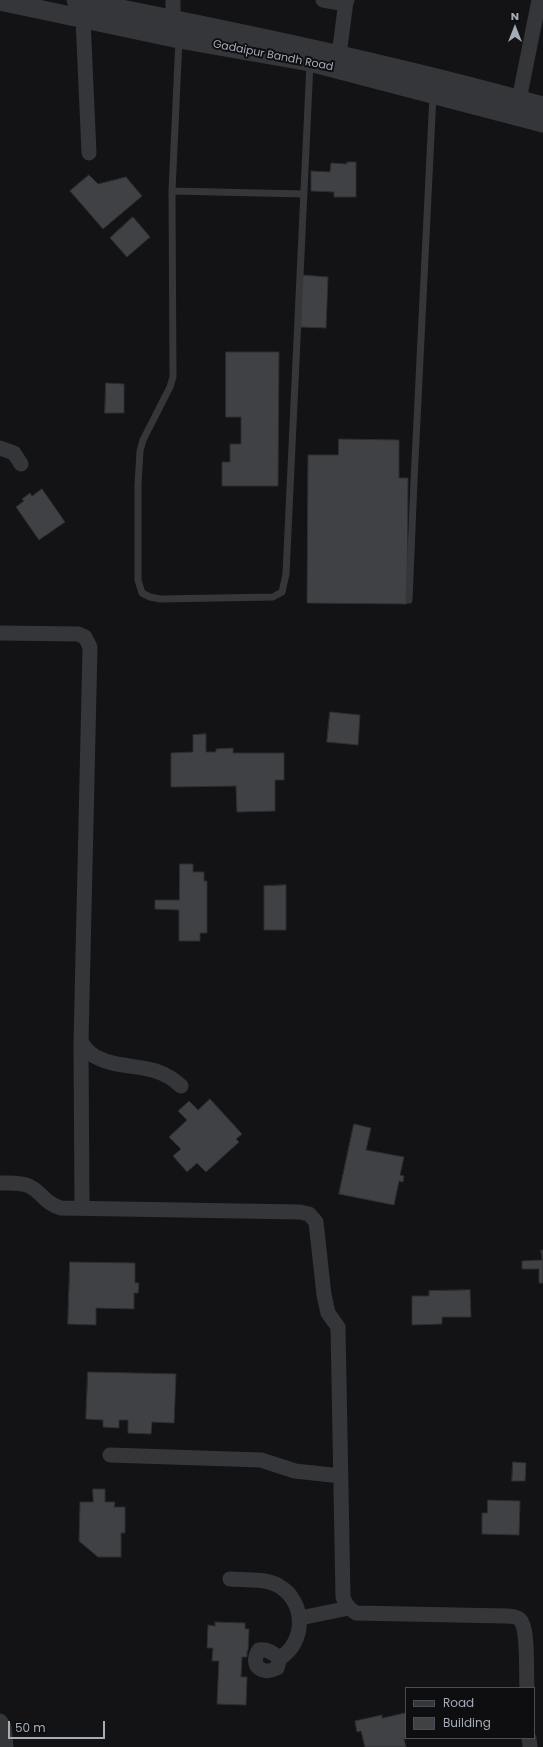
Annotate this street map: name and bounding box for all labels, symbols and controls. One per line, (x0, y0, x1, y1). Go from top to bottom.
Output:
north arrow (495, 8, 535, 48)
text: N (511, 8, 519, 24)
street label: Gadaipur Bandh Road (212, 38, 334, 74)
legend (405, 1687, 535, 1739)
text: Road (443, 1694, 474, 1711)
scale bar (10, 1713, 107, 1739)
text: Building (443, 1714, 491, 1731)
text: 50 m (15, 1719, 46, 1736)

